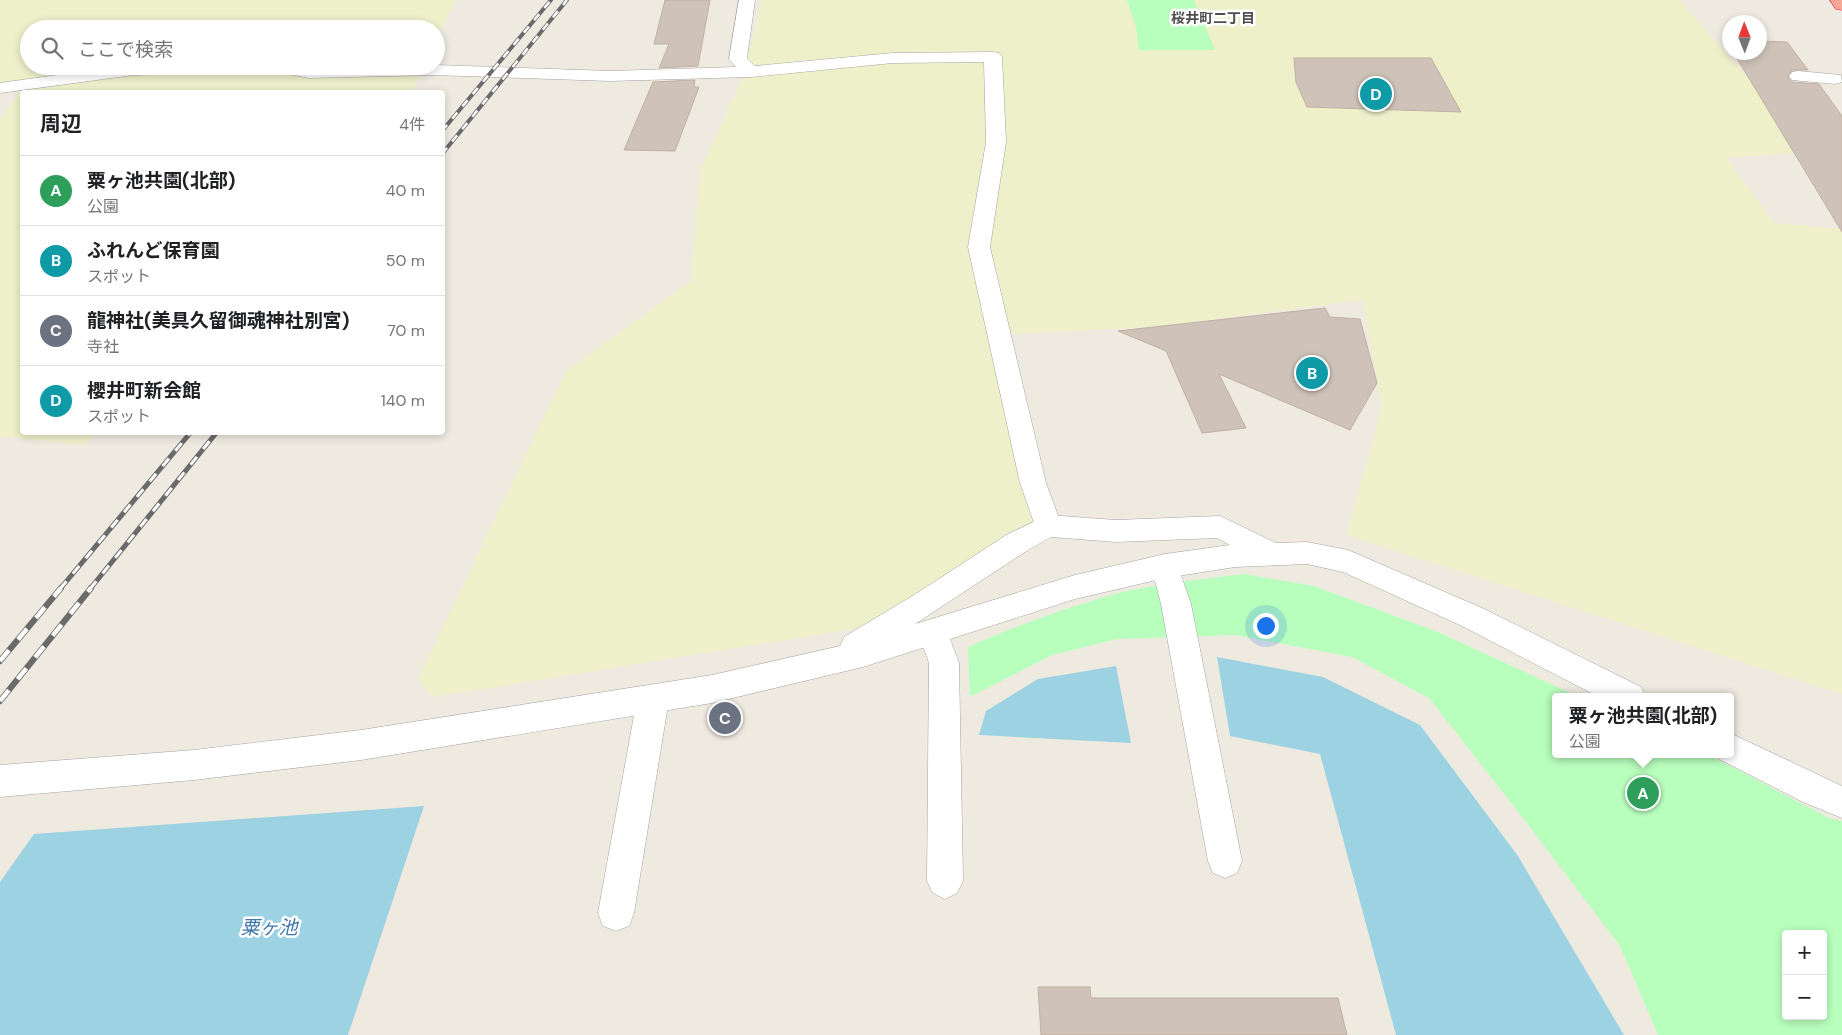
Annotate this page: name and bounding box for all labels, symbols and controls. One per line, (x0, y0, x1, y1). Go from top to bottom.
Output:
district label: 桜井町二丁目 (1171, 9, 1255, 27)
north arrow (1722, 15, 1767, 60)
search box (20, 20, 445, 75)
icon: search (38, 34, 66, 62)
text: ここで検索 (78, 37, 173, 62)
pin: D (1360, 75, 1392, 113)
text: 周辺 (40, 110, 82, 138)
text: 4件 (399, 114, 425, 135)
text: 粟ヶ池共園(北部) (87, 168, 235, 193)
text: A (50, 180, 62, 201)
text: 40 m (386, 180, 425, 201)
text: 公園 (87, 196, 119, 217)
text: ふれんど保育園 (87, 238, 219, 263)
text: B (51, 250, 61, 271)
text: 50 m (386, 250, 425, 271)
text: スポット (87, 266, 151, 287)
text: 龍神社(美具久留御魂神社別宮) (87, 308, 349, 333)
text: C (50, 320, 62, 341)
text: 70 m (387, 320, 425, 341)
text: 寺社 (87, 336, 119, 357)
pin: B (1296, 354, 1328, 392)
text: 櫻井町新会館 (87, 378, 201, 403)
text: D (50, 390, 62, 411)
text: 140 m (381, 390, 425, 411)
text: スポット (87, 406, 151, 427)
your location (1253, 613, 1279, 639)
popup (1552, 693, 1734, 758)
pin: C (709, 699, 741, 737)
text: 粟ヶ池共園(北部) (1569, 703, 1717, 728)
text: 公園 (1569, 731, 1601, 752)
pin: A (1627, 774, 1659, 812)
water label: 粟ヶ池 (240, 915, 299, 940)
map controls (1782, 930, 1827, 1020)
button: + (1782, 930, 1827, 975)
button: − (1782, 975, 1827, 1020)

